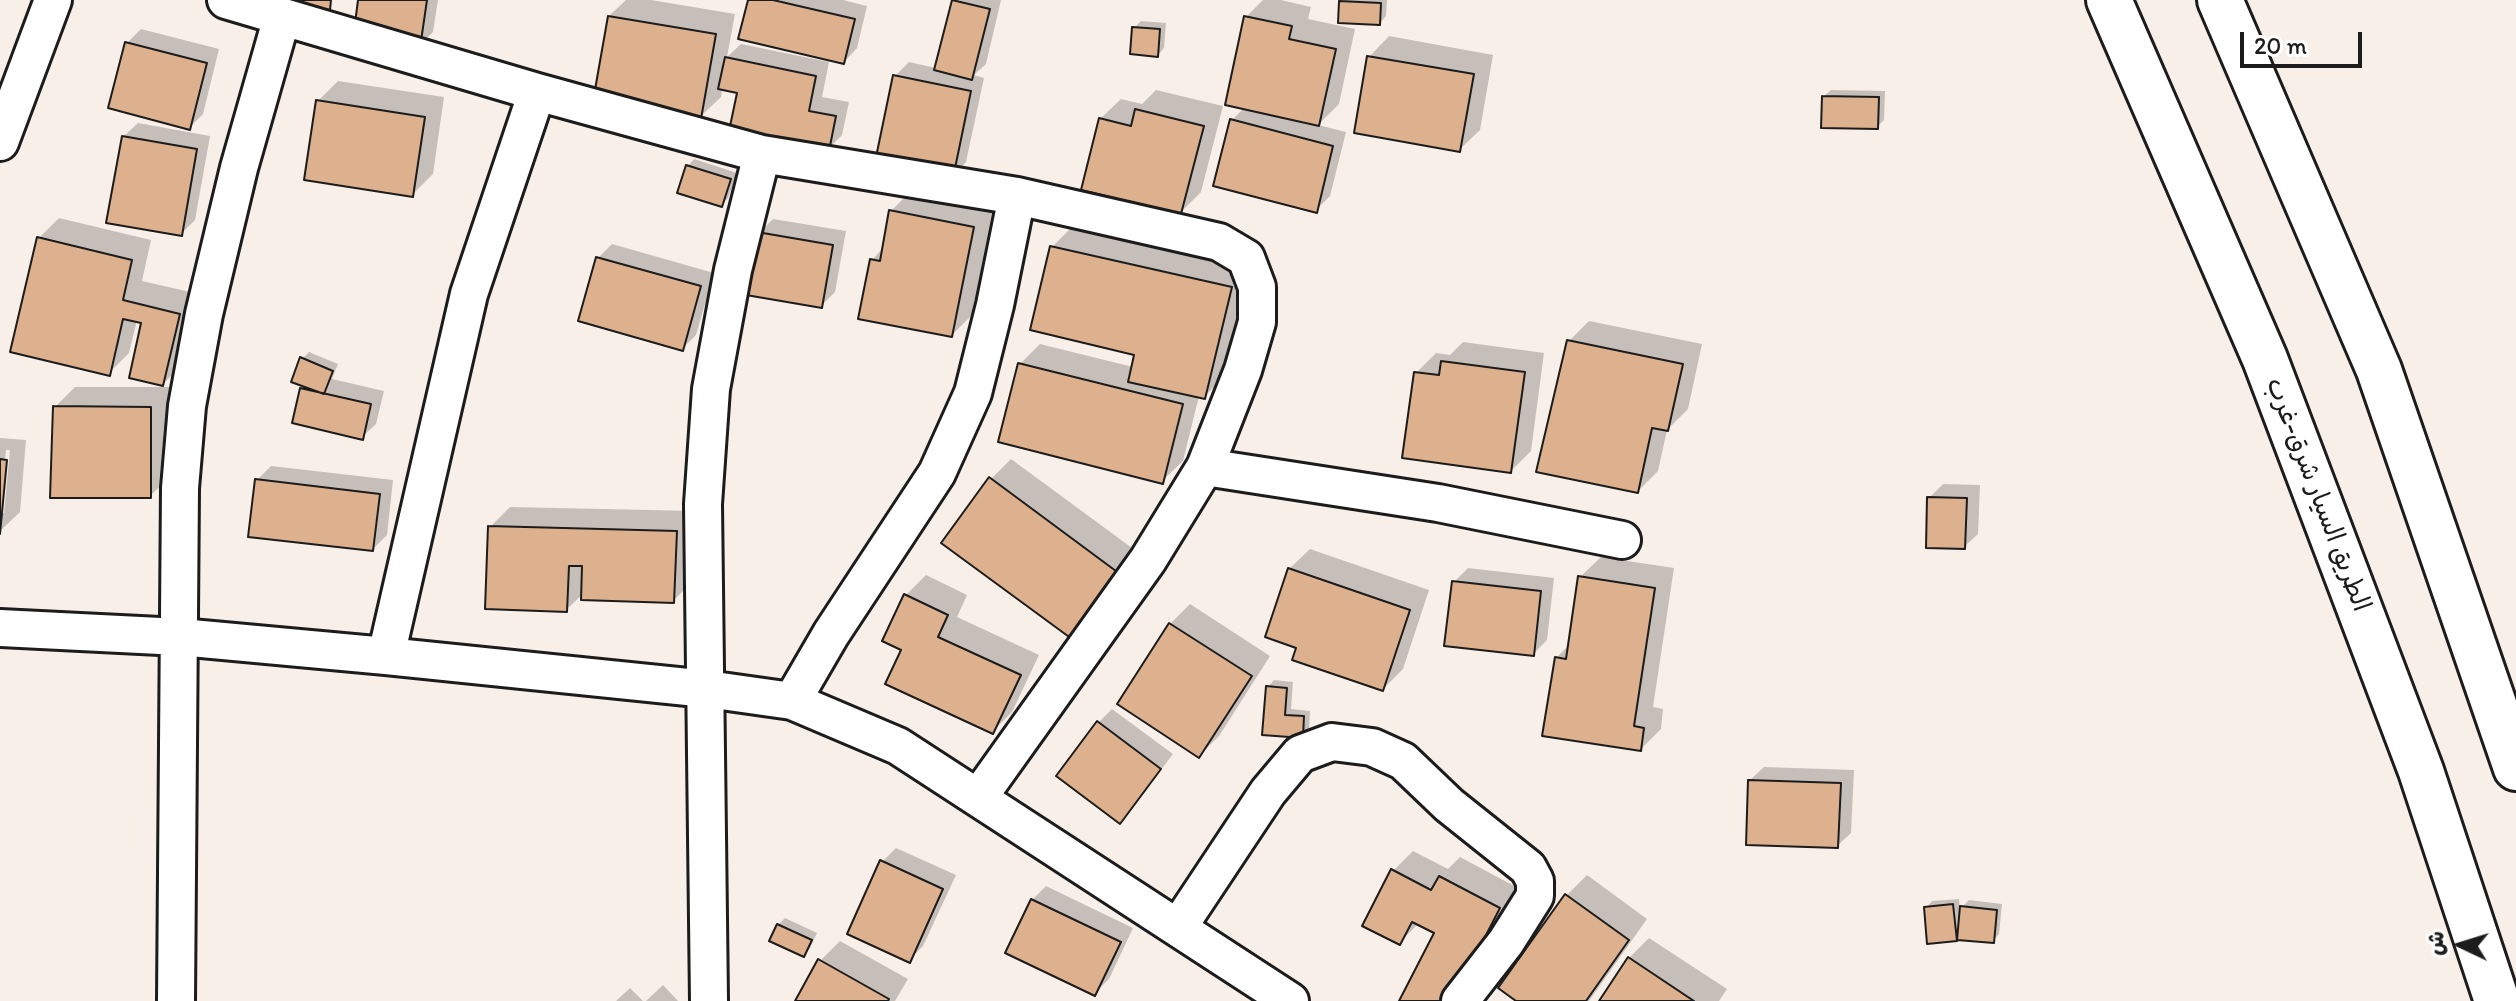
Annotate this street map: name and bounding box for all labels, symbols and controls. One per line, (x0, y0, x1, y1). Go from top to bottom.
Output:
scale bar (2244, 16, 2366, 66)
text: 20 m (2254, 31, 2307, 60)
street label: الطريق السيار شرق-غرب (2258, 374, 2376, 616)
north arrow (2420, 905, 2500, 985)
text: ش (2421, 930, 2450, 956)

